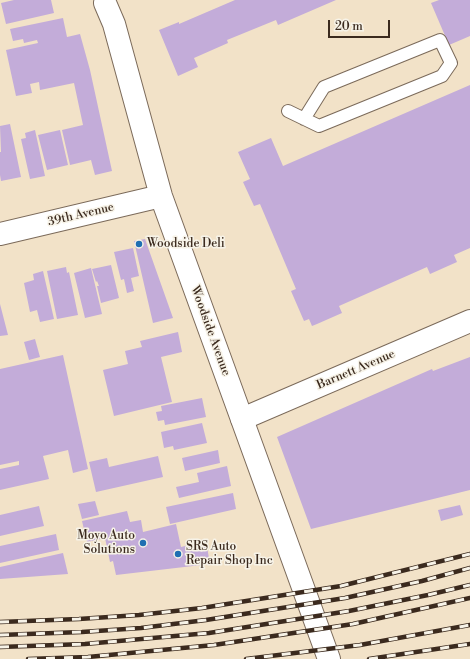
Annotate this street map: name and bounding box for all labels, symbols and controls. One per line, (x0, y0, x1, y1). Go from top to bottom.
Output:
scale bar (330, 12, 392, 38)
text: 20 m (335, 19, 363, 34)
street label: 39th Avenue (47, 200, 115, 230)
place label: Woodside Deli (147, 237, 225, 251)
marker: Woodside Deli (134, 239, 144, 249)
street label: Woodside Avenue (187, 284, 233, 378)
street label: Barnett Avenue (315, 347, 397, 393)
place label: Moyo Auto Solutions (77, 529, 135, 557)
marker: Moyo Auto Solutions (138, 538, 148, 548)
place label: SRS Auto Repair Shop Inc (186, 540, 273, 568)
marker: SRS Auto Repair Shop Inc (173, 549, 183, 559)

